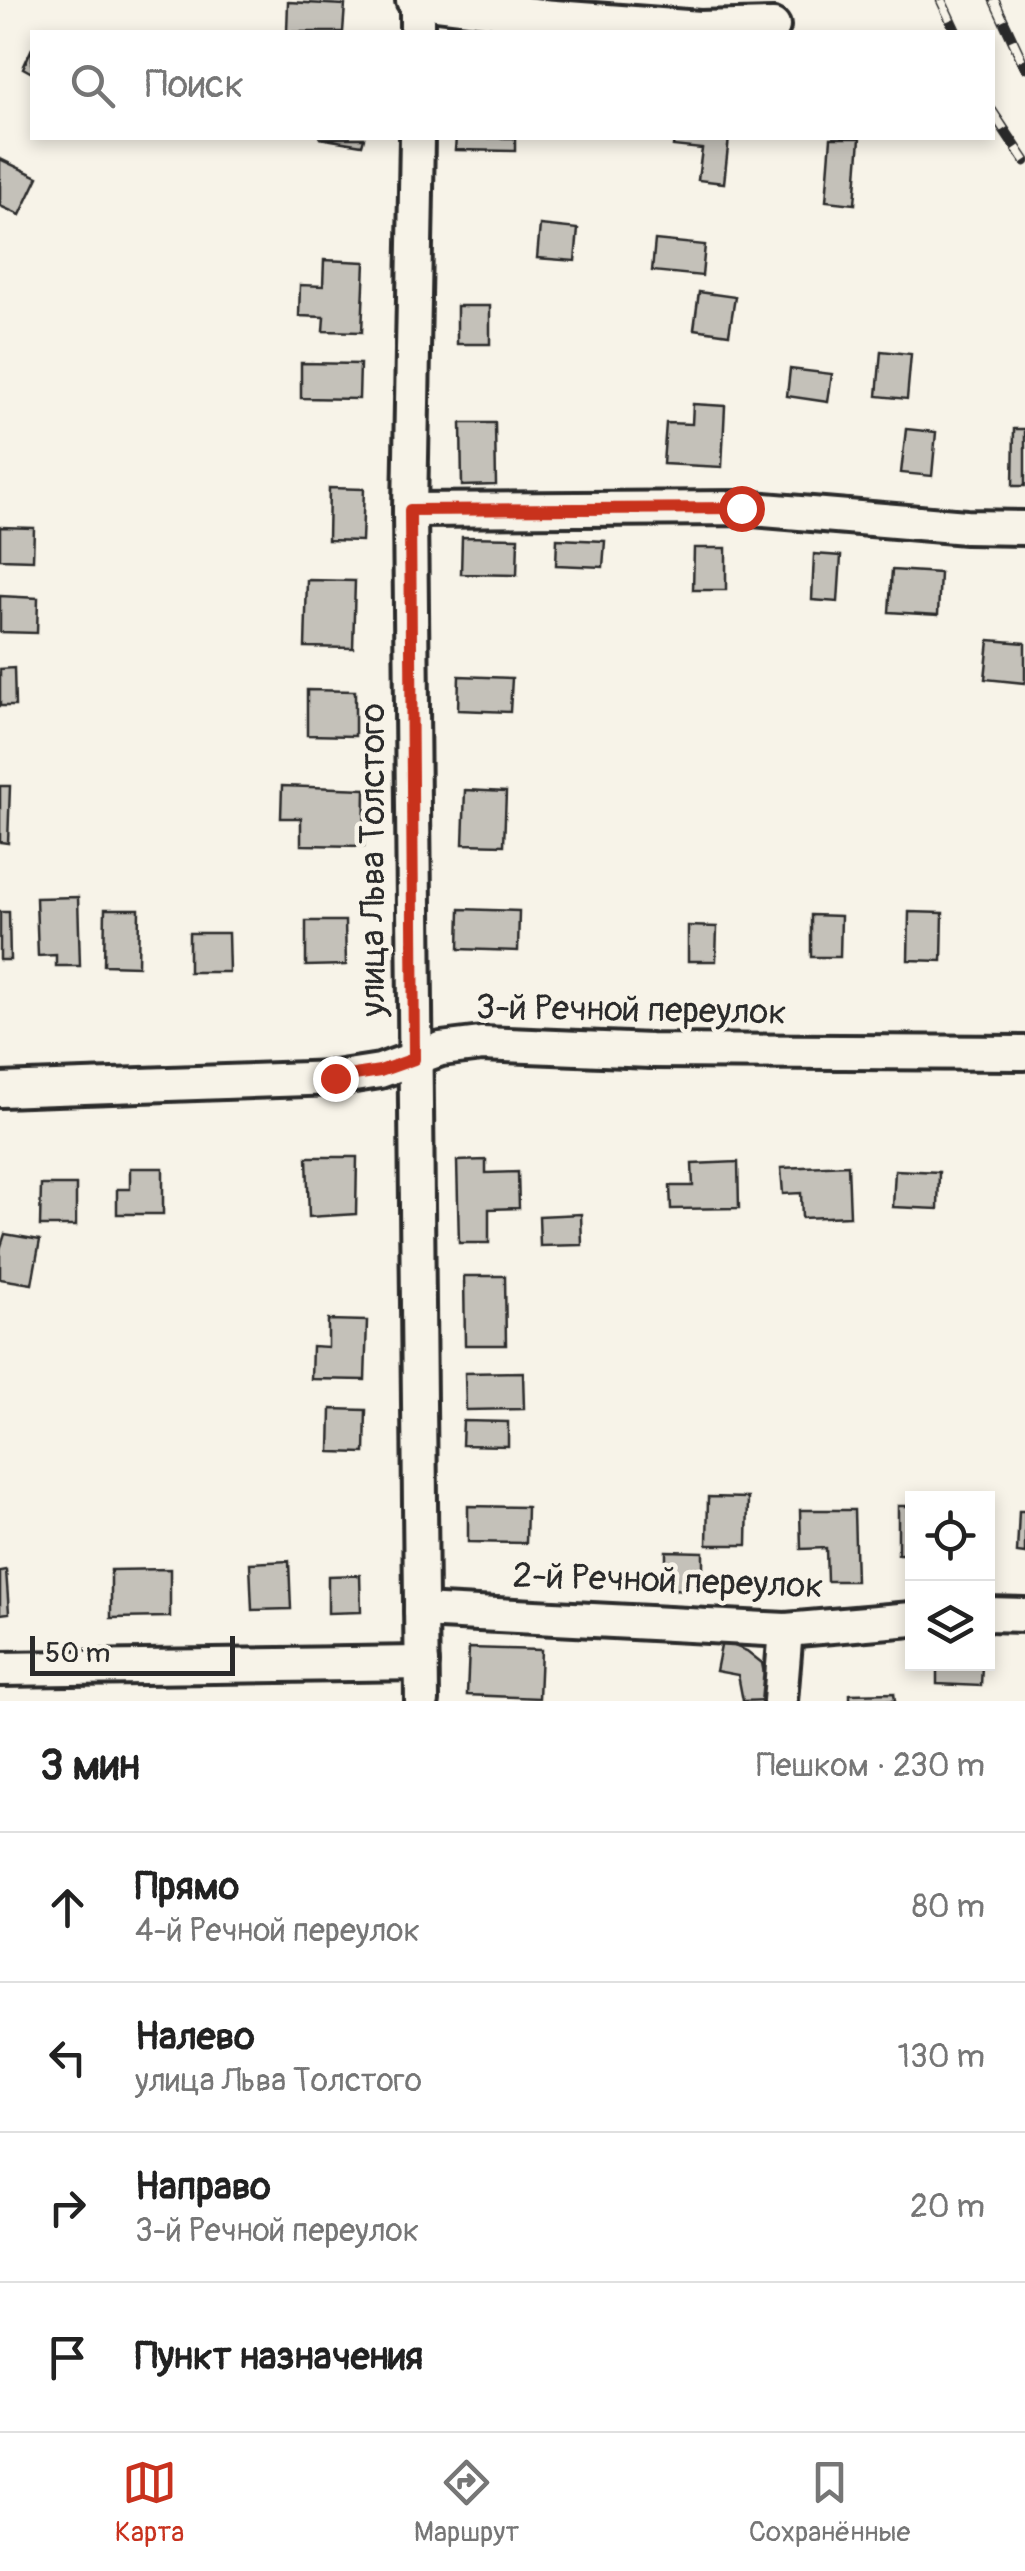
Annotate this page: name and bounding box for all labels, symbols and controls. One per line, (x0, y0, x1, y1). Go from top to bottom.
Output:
search box (30, 30, 995, 140)
icon: search (65, 58, 120, 113)
text: Поиск (145, 61, 244, 109)
route start (719, 486, 765, 532)
street label: улица Льва Толстого (351, 703, 395, 1018)
street label: 3-й Речной переулок (475, 985, 787, 1035)
route end (313, 1056, 359, 1102)
map controls (905, 1491, 995, 1671)
button: locate (905, 1491, 995, 1581)
street label: 2-й Речной переулок (512, 1554, 824, 1608)
button: layers (905, 1581, 995, 1671)
scale bar (30, 1631, 235, 1676)
text: 50 m (45, 1636, 110, 1671)
text: 3 мин (40, 1740, 140, 1792)
text: Пешком · 230 m (756, 1746, 985, 1786)
text: Прямо (135, 1863, 239, 1911)
icon: ahead (40, 1880, 95, 1935)
text: 80 m (912, 1887, 985, 1927)
text: 4-й Речной переулок (135, 1911, 420, 1951)
text: Налево (135, 2013, 255, 2061)
icon: left (40, 2030, 95, 2085)
text: 130 m (897, 2037, 985, 2077)
text: улица Льва Толстого (135, 2061, 422, 2101)
text: Направо (135, 2163, 271, 2211)
icon: right (40, 2180, 95, 2235)
text: 20 m (910, 2187, 985, 2227)
text: 3-й Речной переулок (135, 2211, 419, 2251)
icon: arrive (40, 2330, 95, 2385)
text: Пункт назначения (135, 2333, 423, 2381)
tab: Карта (115, 2455, 184, 2550)
tab: Маршрут (414, 2455, 519, 2550)
tab: Сохранённые (749, 2455, 910, 2550)

